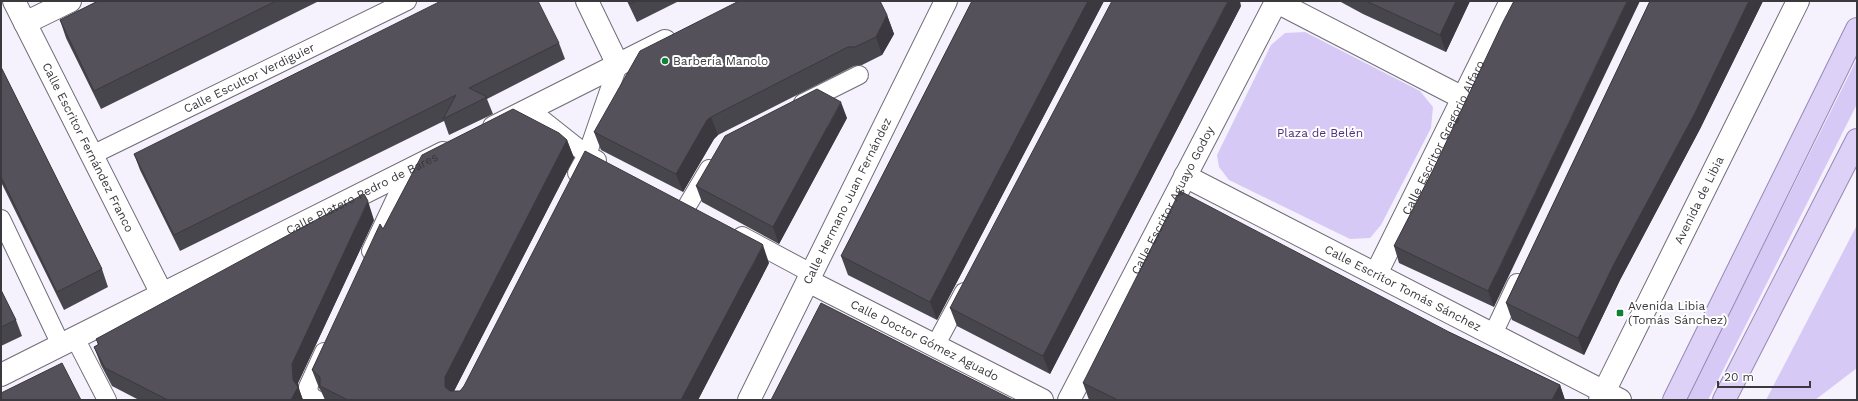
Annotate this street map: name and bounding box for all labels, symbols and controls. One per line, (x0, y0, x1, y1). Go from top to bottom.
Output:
street label: Calle Escultor Verdiguier (181, 40, 317, 116)
place label: Barbería Manolo (673, 54, 768, 68)
marker: Barbería Manolo (660, 56, 670, 66)
street label: Calle Escritor Gregorio Alfaro (1399, 58, 1488, 217)
street label: Calle Escritor Fernández Franco (39, 60, 137, 235)
street label: Calle Hermano Juan Fernández (800, 115, 894, 287)
street label: Calle Escritor Aguayo Godoy (1129, 123, 1217, 277)
park label: Plaza de Belén (1277, 126, 1363, 140)
street label: Calle Platero Pedro de Bares (284, 150, 440, 238)
street label: Avenida de Libia (1672, 154, 1727, 246)
street label: Calle Escritor Tomás Sánchez (1322, 242, 1483, 334)
street label: Calle Doctor Gómez Aguado (848, 297, 1001, 384)
place label: Avenida Libia (Tomás Sánchez) (1628, 299, 1727, 327)
marker: Avenida Libia (Tomás Sánchez) (1615, 308, 1625, 318)
scale bar (1718, 363, 1810, 389)
text: 20 m (1724, 370, 1754, 384)

